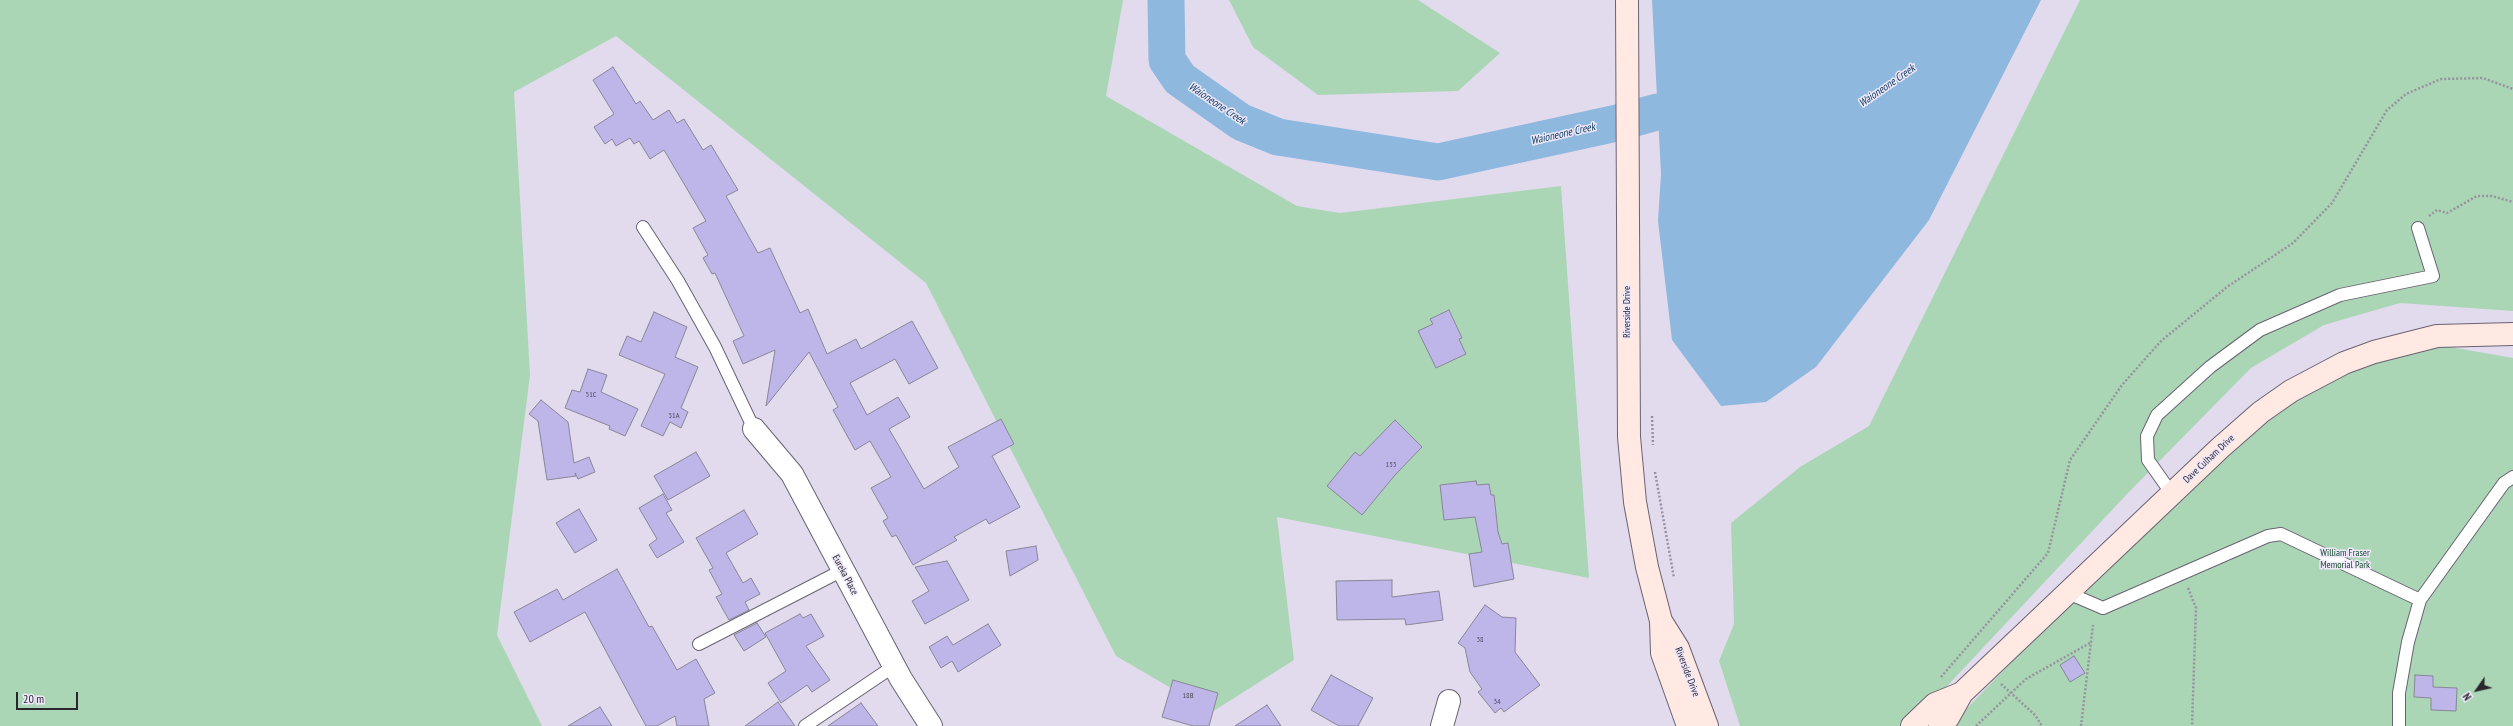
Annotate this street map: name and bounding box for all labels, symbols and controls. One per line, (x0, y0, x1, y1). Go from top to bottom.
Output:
water label: Waioneone Creek (1856, 62, 1918, 110)
water label: Waioneone Creek (1186, 80, 1248, 128)
water label: Waioneone Creek (1530, 120, 1596, 148)
street label: Riverside Drive (1621, 286, 1633, 338)
house number: 51C (586, 390, 596, 400)
house number: 51A (669, 411, 679, 421)
street label: Dave Culham Drive (2181, 432, 2237, 486)
house number: 153 (1386, 460, 1396, 470)
park label: William Fraser Memorial Park (2320, 547, 2370, 570)
street label: Eureka Place (829, 553, 861, 597)
house number: 38 (1476, 635, 1484, 645)
street label: Riverside Drive (1672, 646, 1702, 698)
north arrow (2457, 670, 2497, 710)
scale bar (18, 684, 80, 710)
text: N (2460, 690, 2475, 703)
text: 20 m (23, 691, 44, 706)
house number: 18B (1183, 691, 1193, 701)
house number: 34 (1493, 697, 1501, 707)

